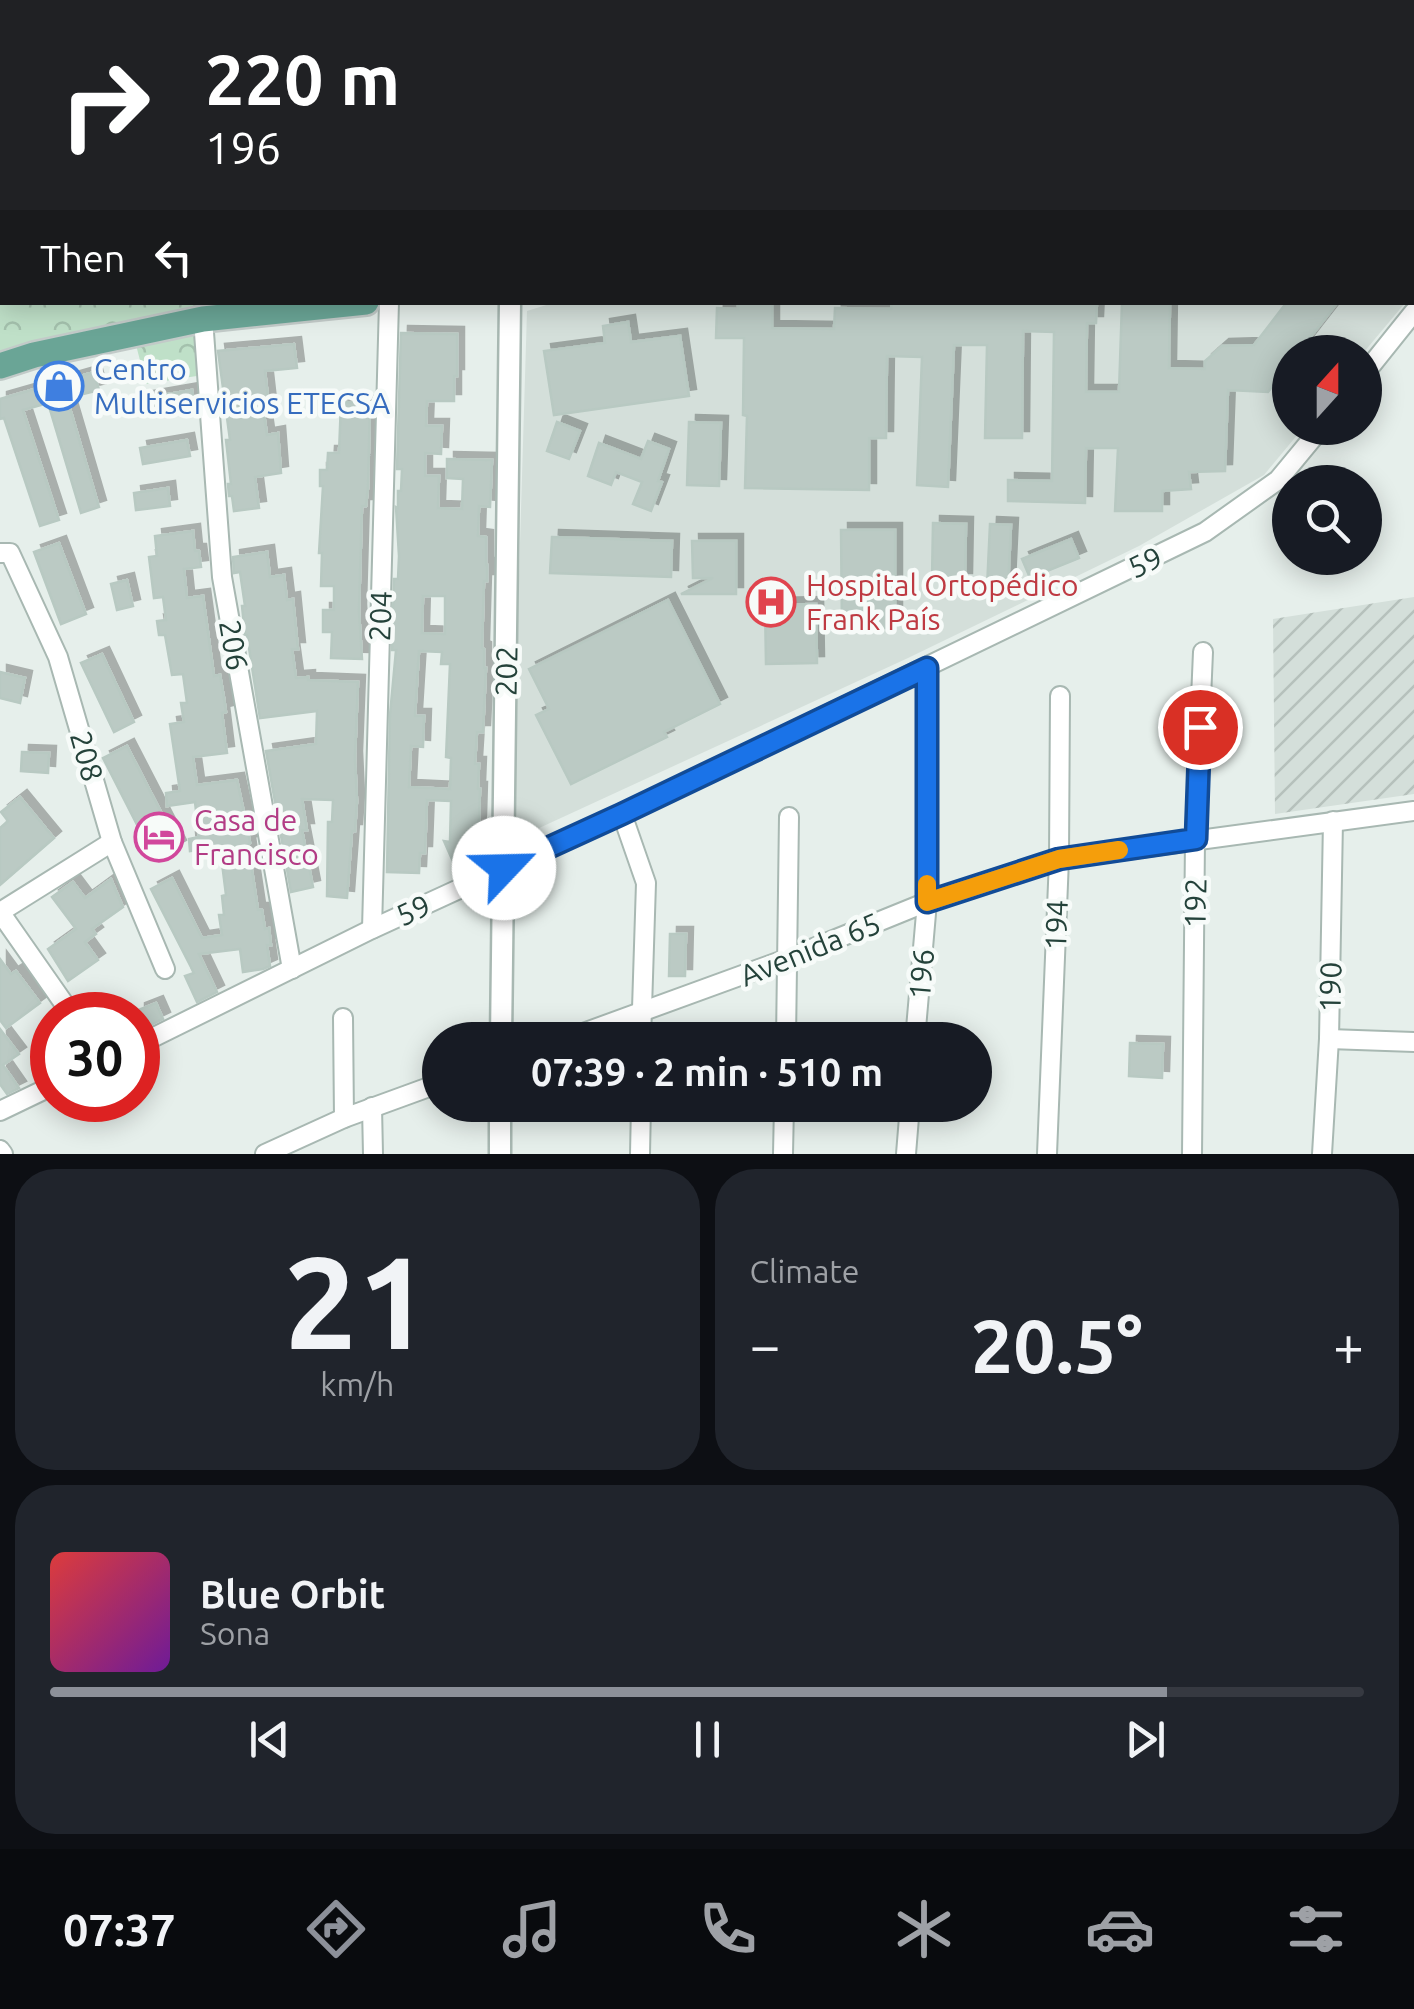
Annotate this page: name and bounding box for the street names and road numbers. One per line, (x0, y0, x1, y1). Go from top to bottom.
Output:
street label: 59 (1122, 539, 1168, 585)
street label: 204 (362, 590, 398, 642)
street label: 206 (213, 617, 255, 673)
street label: 202 (489, 645, 523, 697)
street label: 208 (64, 727, 110, 785)
street label: 192 (1178, 877, 1212, 929)
street label: 59 (390, 887, 436, 933)
street label: 194 (1038, 899, 1074, 951)
street label: Avenida 65 (735, 905, 885, 993)
street label: 196 (902, 947, 940, 1001)
street label: 190 (1313, 961, 1347, 1013)

